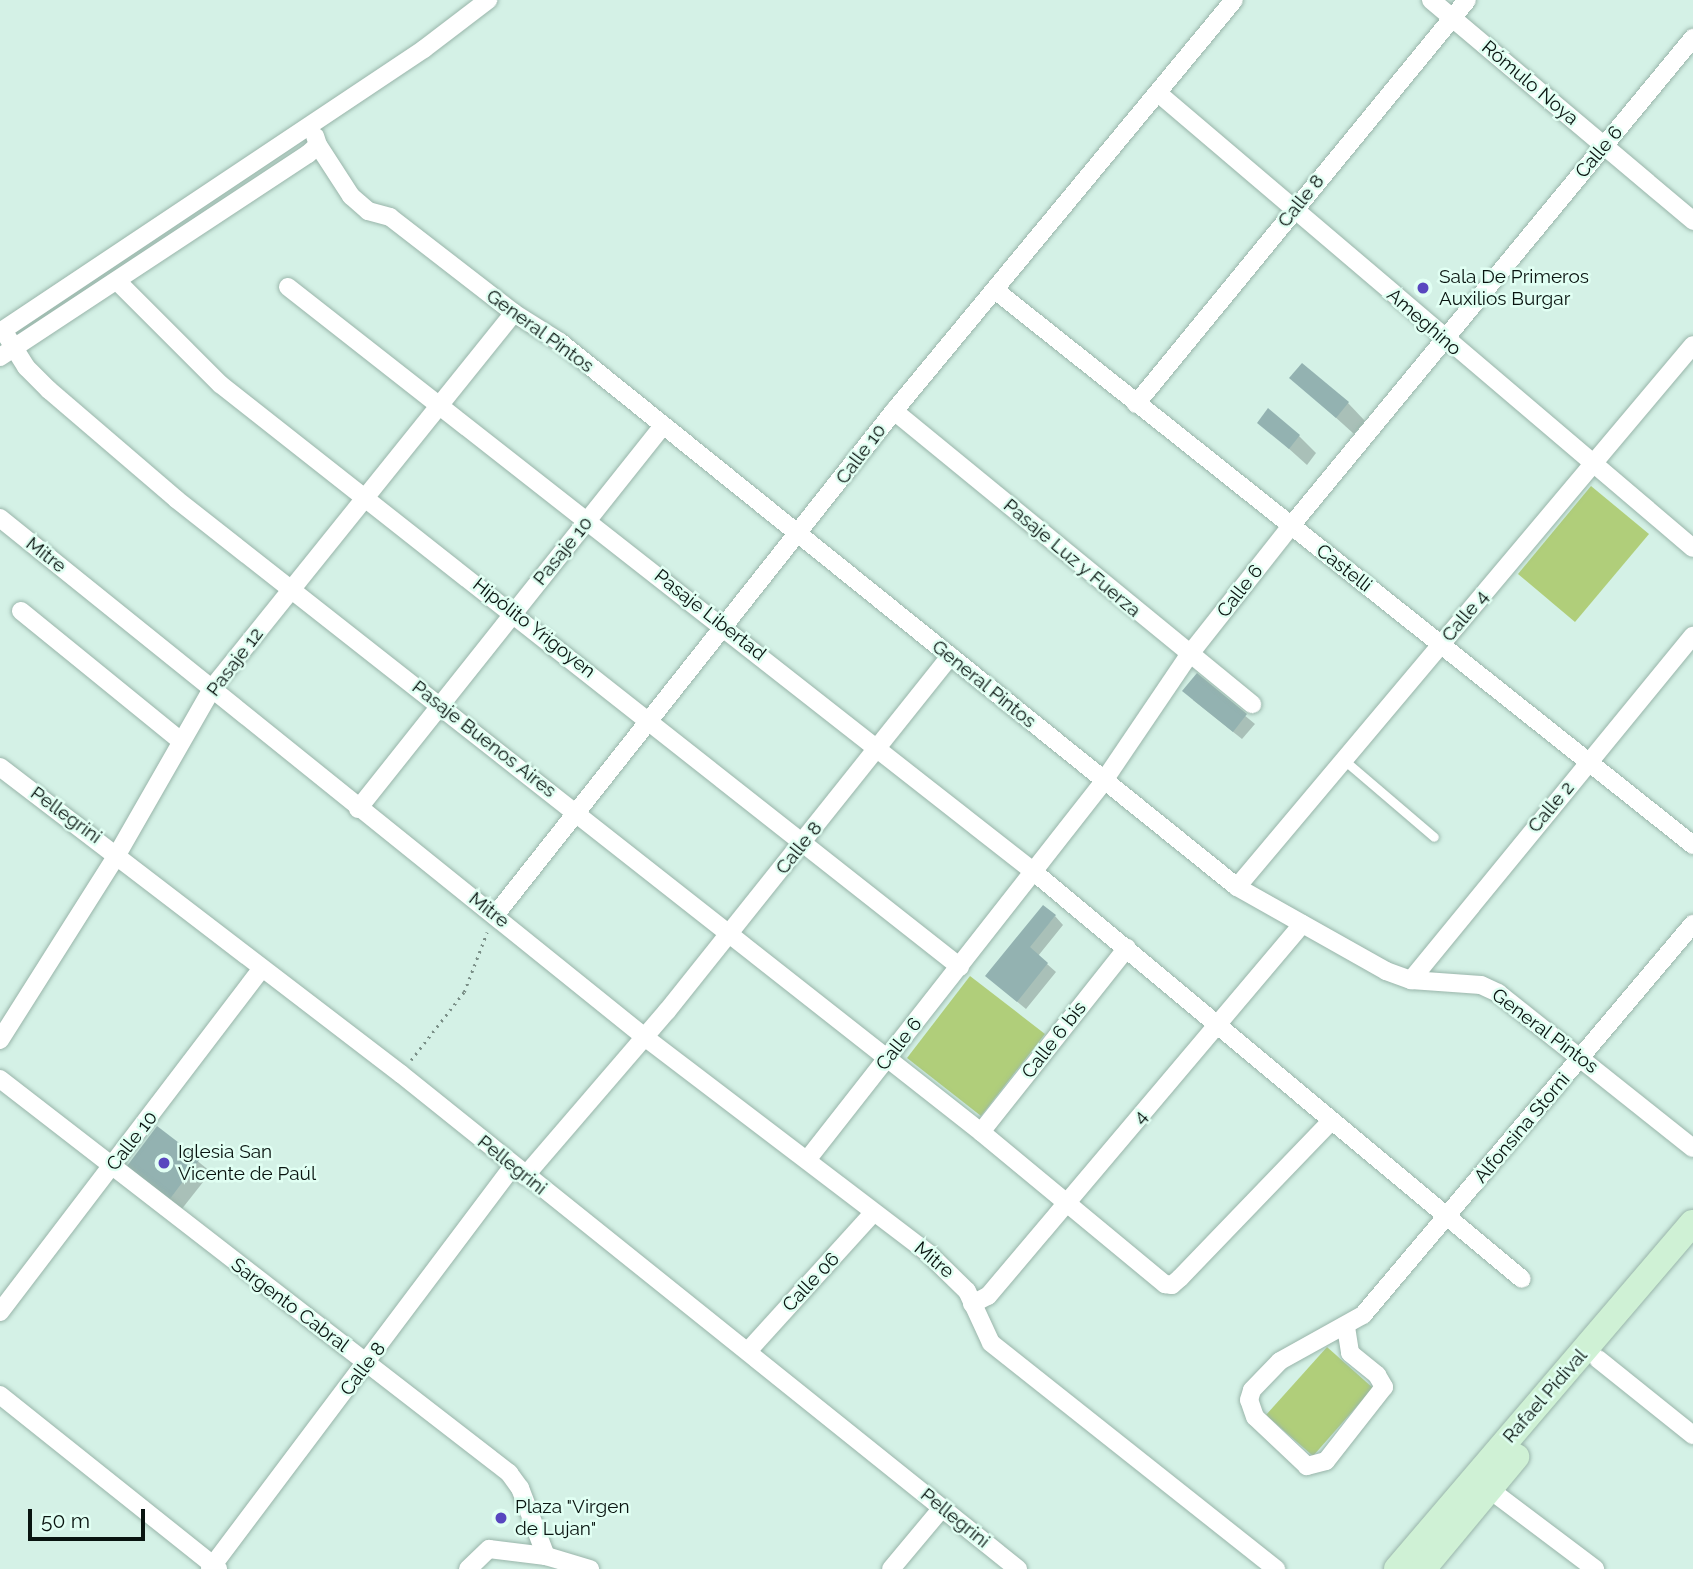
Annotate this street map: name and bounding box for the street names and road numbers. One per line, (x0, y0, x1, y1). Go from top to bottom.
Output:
street label: Rómulo Noya (1477, 36, 1583, 130)
street label: Calle 6 (1571, 121, 1627, 183)
street label: Calle 8 (1273, 170, 1329, 232)
street label: General Pintos (482, 284, 598, 378)
street label: Ameghino (1382, 284, 1466, 360)
street label: Calle 10 (831, 419, 891, 489)
street label: Pasaje Luz y Fuerza (998, 494, 1146, 622)
street label: Pasaje 10 (528, 512, 598, 590)
street label: Mitre (21, 532, 71, 578)
street label: Castelli (1312, 539, 1376, 597)
street label: Calle 6 (1212, 560, 1268, 622)
street label: Pasaje Libertad (650, 564, 770, 666)
street label: Hipólito Yrigoyen (468, 573, 600, 683)
street label: Calle 4 (1437, 586, 1493, 646)
street label: Pasaje 12 (202, 623, 268, 701)
street label: General Pintos (927, 635, 1041, 733)
street label: Pasaje Buenos Aires (407, 676, 561, 802)
street label: Calle 2 (1523, 777, 1579, 837)
street label: Pellegrini (26, 782, 106, 848)
street label: Calle 8 (771, 817, 827, 879)
street label: Mitre (464, 887, 514, 933)
street label: General Pintos (1487, 983, 1603, 1079)
street label: Calle 6 bis (1017, 997, 1091, 1083)
street label: Calle 6 (871, 1013, 927, 1075)
street label: Alfonsina Storni (1469, 1068, 1575, 1188)
street label: 4 (1128, 1106, 1152, 1128)
street label: Calle 10 (102, 1107, 162, 1175)
street label: Pellegrini (473, 1130, 551, 1200)
street label: Mitre (910, 1237, 958, 1283)
street label: Calle 06 (778, 1248, 844, 1316)
street label: Sargento Cabral (227, 1253, 353, 1357)
street label: Calle 8 (336, 1338, 390, 1400)
street label: Rafael Pidival (1498, 1344, 1592, 1448)
street label: Pellegrini (916, 1483, 994, 1553)

